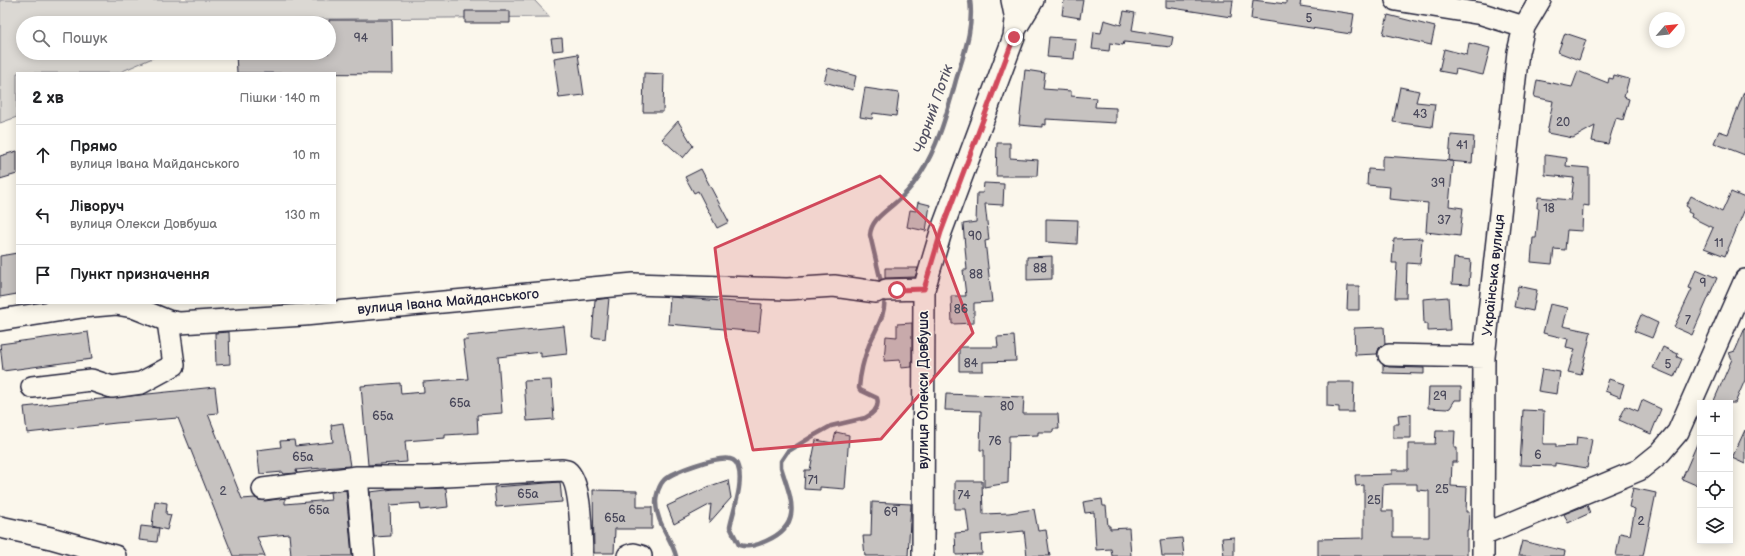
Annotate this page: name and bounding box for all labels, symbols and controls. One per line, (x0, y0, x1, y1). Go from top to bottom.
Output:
house number: 5 (1306, 11, 1313, 26)
north arrow (1649, 12, 1685, 48)
search box (16, 16, 336, 60)
icon: search (30, 27, 52, 49)
route end (1005, 28, 1023, 46)
text: Пошук (62, 29, 108, 48)
house number: 94 (354, 31, 369, 46)
water label: Чорний Потік (909, 61, 958, 156)
text: 2 хв (32, 88, 64, 108)
text: Пішки · 140 m (240, 90, 320, 106)
house number: 43 (1413, 107, 1427, 122)
house number: 20 (1556, 115, 1570, 130)
text: Прямо (70, 137, 117, 156)
house number: 41 (1456, 138, 1468, 153)
icon: ahead (32, 144, 54, 166)
text: 10 m (293, 147, 320, 163)
text: вулиця Івана Майданського (70, 156, 239, 172)
house number: 39 (1431, 176, 1445, 191)
text: Ліворуч (70, 197, 124, 216)
house number: 18 (1543, 201, 1555, 216)
icon: left (32, 204, 54, 226)
text: 130 m (285, 207, 320, 223)
house number: 37 (1437, 213, 1451, 228)
street label: Українська вулиця (1479, 213, 1508, 337)
text: вулиця Олекси Довбуша (70, 216, 217, 232)
house number: 90 (968, 229, 982, 244)
house number: 11 (1714, 236, 1724, 251)
house number: 88 (1033, 261, 1047, 276)
icon: arrive (32, 264, 54, 286)
text: Пункт призначення (70, 265, 210, 284)
house number: 88 (969, 267, 983, 282)
house number: 9 (1700, 276, 1707, 291)
route start (888, 281, 906, 299)
street label: вулиця Івана Майданського (356, 285, 540, 318)
house number: 86 (954, 302, 968, 317)
street label: вулиця Олекси Довбуша (915, 310, 932, 469)
house number: 7 (1685, 313, 1691, 328)
house number: 84 (964, 356, 979, 371)
house number: 5 (1665, 357, 1672, 372)
house number: 29 (1433, 389, 1447, 404)
house number: 65а (449, 396, 471, 411)
house number: 80 (1000, 399, 1014, 414)
map controls (1697, 400, 1733, 544)
button: + (1697, 400, 1733, 436)
house number: 65а (372, 409, 394, 424)
house number: 76 (988, 434, 1002, 449)
button: − (1697, 436, 1733, 472)
house number: 6 (1534, 448, 1542, 463)
house number: 65а (292, 450, 314, 465)
button: locate (1697, 472, 1733, 508)
house number: 71 (808, 473, 818, 488)
house number: 25 (1435, 482, 1449, 497)
house number: 2 (219, 484, 227, 499)
house number: 65а (517, 487, 539, 502)
house number: 74 (957, 488, 971, 503)
house number: 25 (1367, 493, 1381, 508)
house number: 65а (308, 503, 330, 518)
house number: 69 (884, 505, 898, 520)
button: layers (1697, 508, 1733, 544)
house number: 65а (604, 511, 626, 526)
house number: 2 (1637, 514, 1645, 529)

